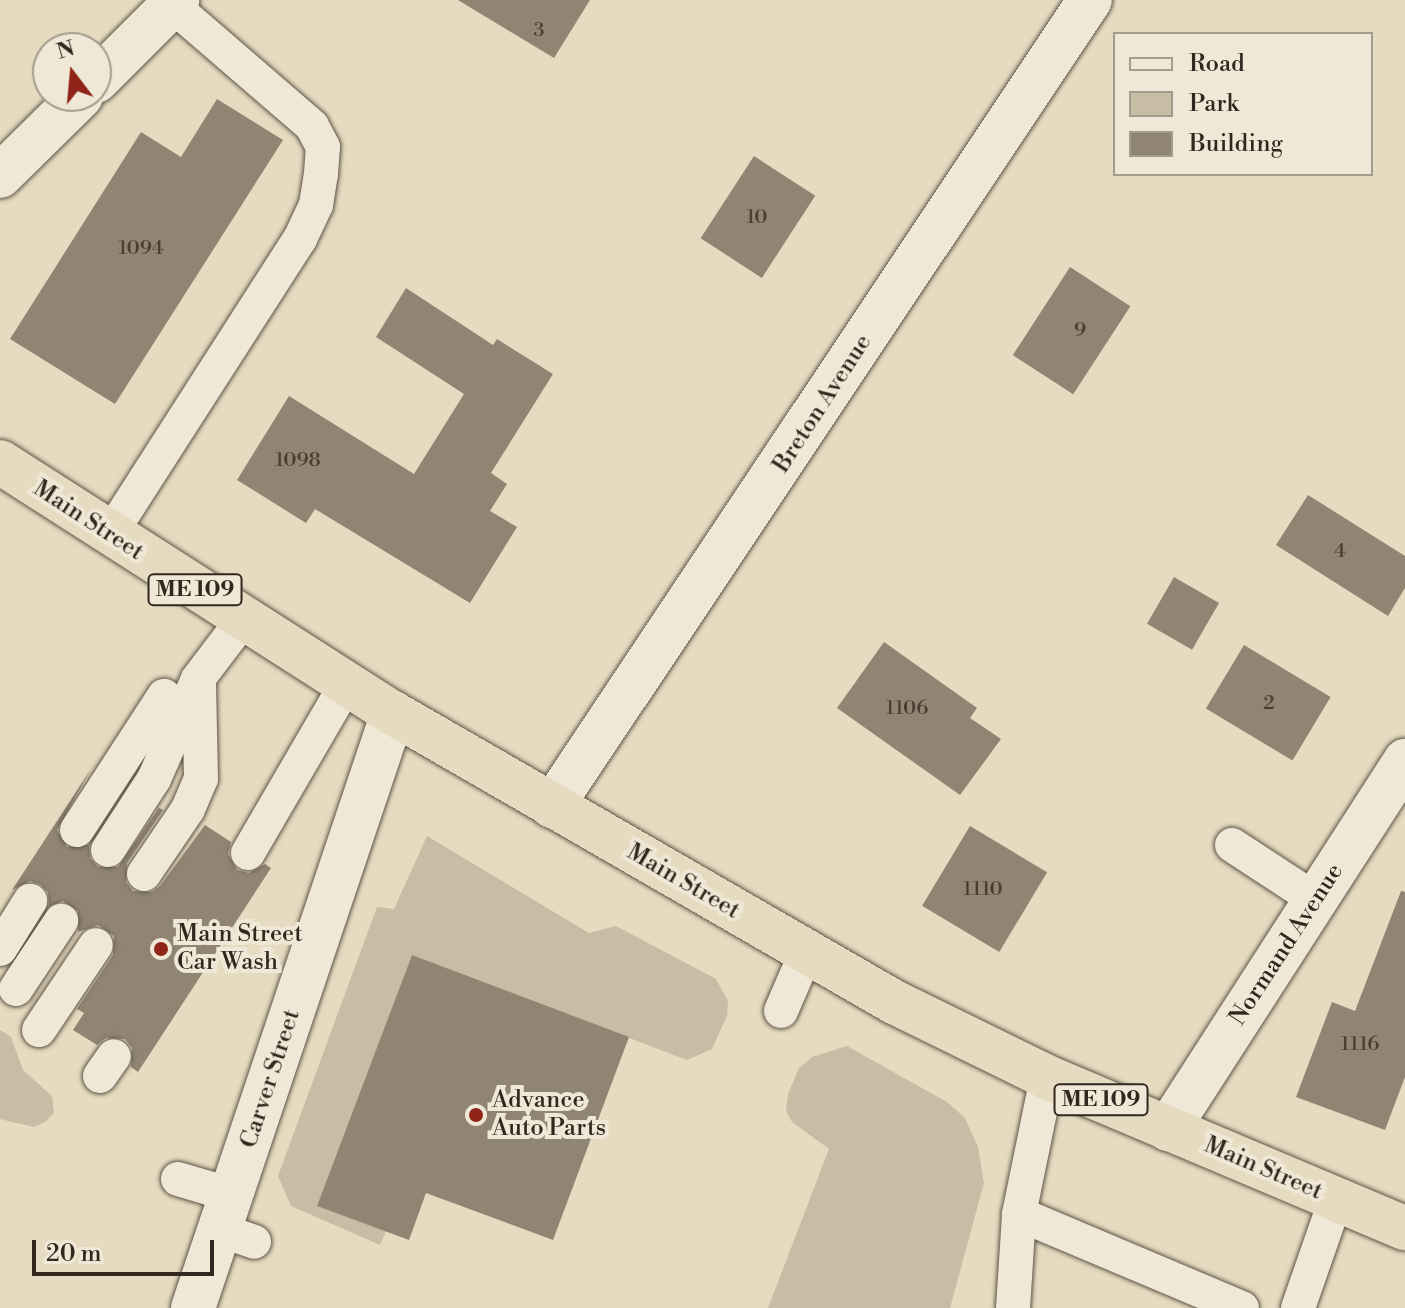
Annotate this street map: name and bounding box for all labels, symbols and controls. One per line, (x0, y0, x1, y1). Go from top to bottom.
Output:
house number: 3 (533, 18, 545, 42)
north arrow (32, 32, 112, 112)
legend (1113, 32, 1373, 176)
text: N (54, 35, 78, 66)
text: Road (1189, 49, 1245, 79)
text: Park (1189, 89, 1239, 119)
text: Building (1189, 129, 1283, 159)
house number: 10 (746, 205, 768, 229)
house number: 1094 (118, 236, 164, 260)
house number: 9 (1074, 318, 1086, 342)
street label: Breton Avenue (768, 329, 878, 479)
house number: 1098 (275, 448, 321, 472)
street label: Main Street (27, 475, 149, 567)
house number: 4 (1334, 539, 1346, 563)
road number: ME 109 (147, 572, 243, 608)
house number: 2 (1263, 691, 1275, 715)
house number: 1106 (886, 696, 928, 720)
street label: Main Street (621, 838, 745, 926)
street label: Normand Avenue (1224, 859, 1350, 1031)
house number: 1110 (963, 877, 1003, 901)
place label: Main Street Car Wash (177, 921, 303, 977)
marker: Main Street Car Wash (152, 940, 170, 958)
street label: Carver Street (235, 1006, 307, 1152)
house number: 1116 (1341, 1032, 1379, 1056)
road number: ME 109 (1053, 1082, 1149, 1118)
place label: Advance Auto Parts (492, 1087, 606, 1143)
marker: Advance Auto Parts (467, 1106, 485, 1124)
street label: Main Street (1200, 1131, 1326, 1207)
scale bar (36, 1224, 218, 1274)
text: 20 m (46, 1239, 102, 1269)

